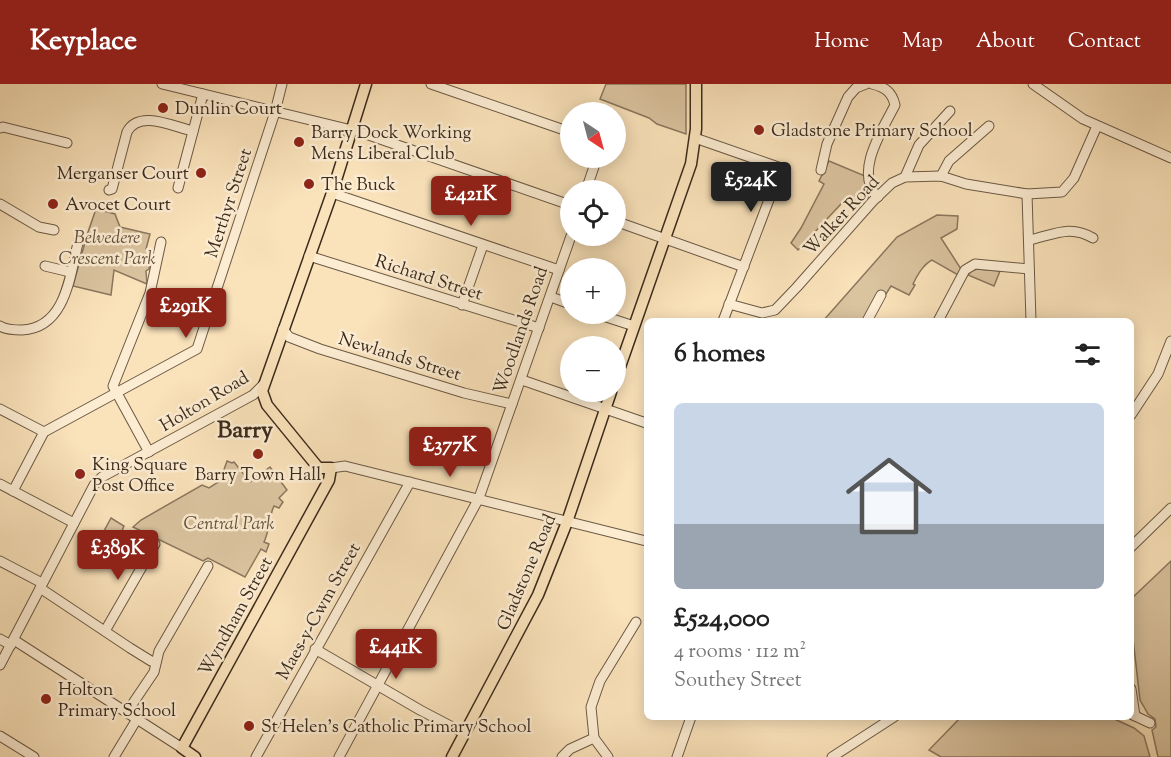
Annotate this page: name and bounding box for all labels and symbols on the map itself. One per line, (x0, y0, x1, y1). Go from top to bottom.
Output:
place label: Dunlin Court (175, 97, 282, 123)
marker: Dunlin Court (156, 101, 170, 115)
north arrow (560, 102, 626, 168)
place label: Gladstone Primary School (771, 119, 973, 145)
place label: Barry Dock Working Mens Liberal Club (311, 121, 472, 168)
marker: Gladstone Primary School (752, 123, 766, 137)
marker: Barry Dock Working Mens Liberal Club (292, 135, 306, 149)
street label: Merthyr Street (200, 145, 260, 262)
place label: Merganser Court (57, 162, 189, 188)
pin: £524K (709, 162, 793, 213)
marker: Merganser Court (194, 166, 208, 180)
street label: Walker Road (798, 170, 887, 262)
place label: The Buck (321, 173, 396, 199)
pin: £421K (429, 176, 513, 227)
marker: The Buck (302, 177, 316, 191)
place label: Avocet Court (65, 193, 171, 219)
marker: Avocet Court (46, 197, 60, 211)
park label: Belvedere Crescent Park (58, 226, 156, 273)
street label: Richard Street (371, 249, 486, 309)
street label: Woodlands Road (488, 263, 556, 398)
pin: £291K (144, 288, 228, 339)
street label: Newlands Street (335, 327, 464, 389)
street label: Holton Road (156, 366, 254, 440)
district label: Barry (217, 414, 273, 448)
pin: £377K (408, 427, 492, 478)
marker: Barry Town Hall (251, 447, 265, 461)
place label: King Square Post Office (92, 453, 187, 500)
place label: Barry Town Hall (195, 463, 321, 489)
marker: King Square Post Office (73, 467, 87, 481)
street label: Gladstone Road (492, 511, 564, 635)
park label: Central Park (184, 512, 274, 538)
pin: £389K (76, 530, 160, 581)
street label: Maes-y-Cwm Street (271, 539, 368, 685)
street label: Wyndham Street (193, 553, 280, 681)
pin: £441K (354, 629, 438, 680)
place label: Holton Primary School (58, 678, 176, 725)
marker: Holton Primary School (39, 692, 53, 706)
place label: St Helen's Catholic Primary School (261, 715, 531, 741)
marker: St Helen's Catholic Primary School (242, 719, 256, 733)

